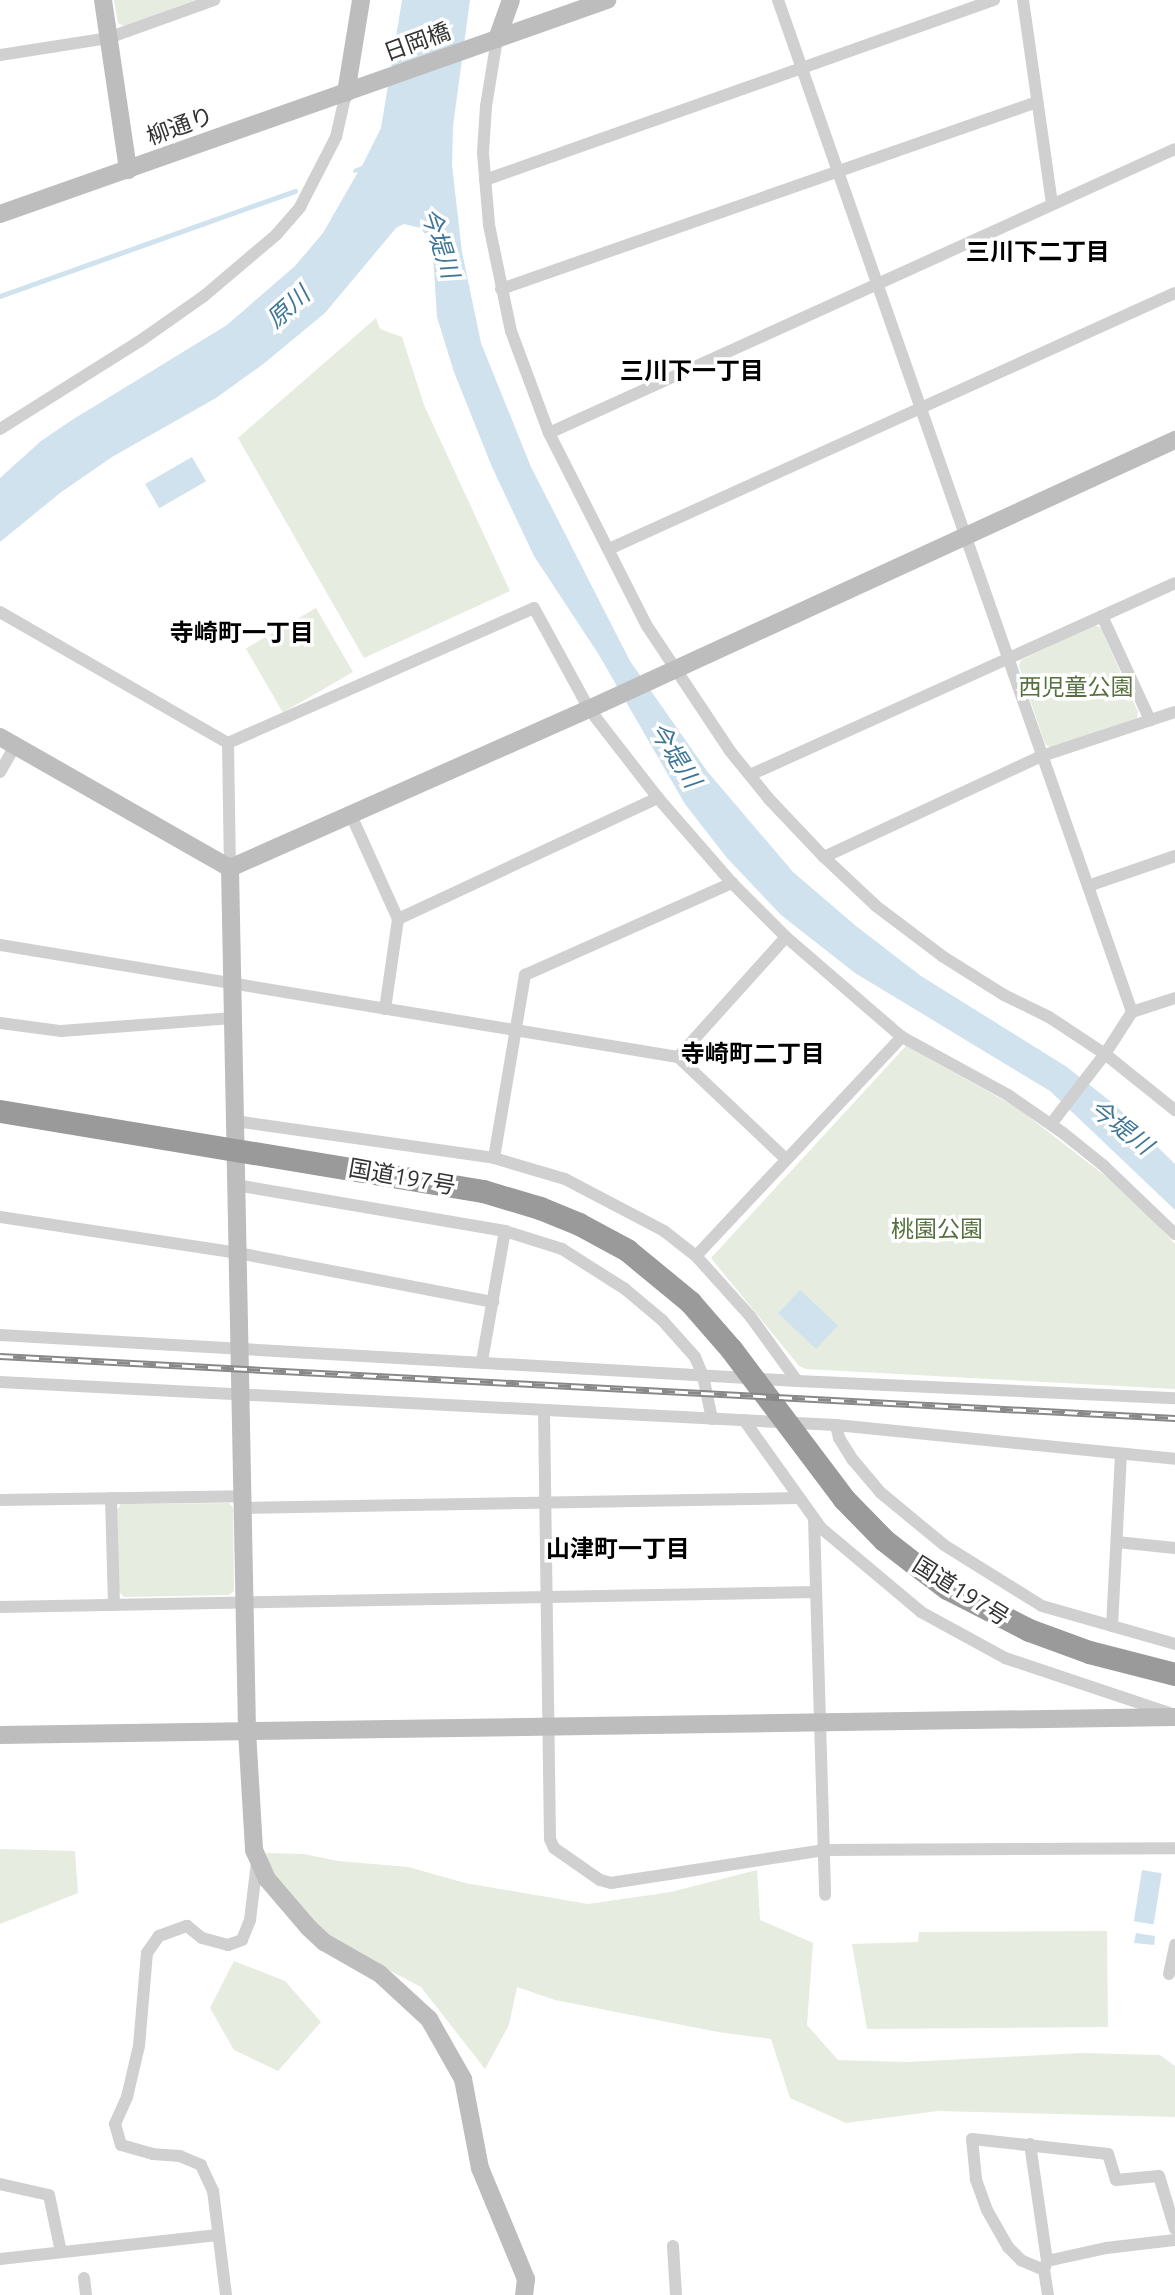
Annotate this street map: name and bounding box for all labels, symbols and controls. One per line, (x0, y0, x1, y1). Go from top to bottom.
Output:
street label: 日岡橋 (380, 17, 454, 67)
street label: 柳通り (143, 101, 217, 151)
water label: 今堤川 (415, 204, 465, 282)
district label: 三川下二丁目 (966, 238, 1110, 266)
water label: 原川 (261, 280, 315, 334)
district label: 三川下一丁目 (620, 357, 764, 385)
district label: 寺崎町一丁目 (170, 619, 314, 647)
park label: 西児童公園 (1019, 673, 1133, 701)
water label: 今堤川 (643, 717, 707, 793)
district label: 寺崎町二丁目 (681, 1040, 825, 1068)
water label: 今堤川 (1084, 1093, 1158, 1161)
street label: 国道197号 (346, 1154, 458, 1200)
park label: 桃園公園 (891, 1215, 983, 1243)
district label: 山津町一丁目 (546, 1535, 690, 1563)
street label: 国道197号 (908, 1551, 1014, 1631)

